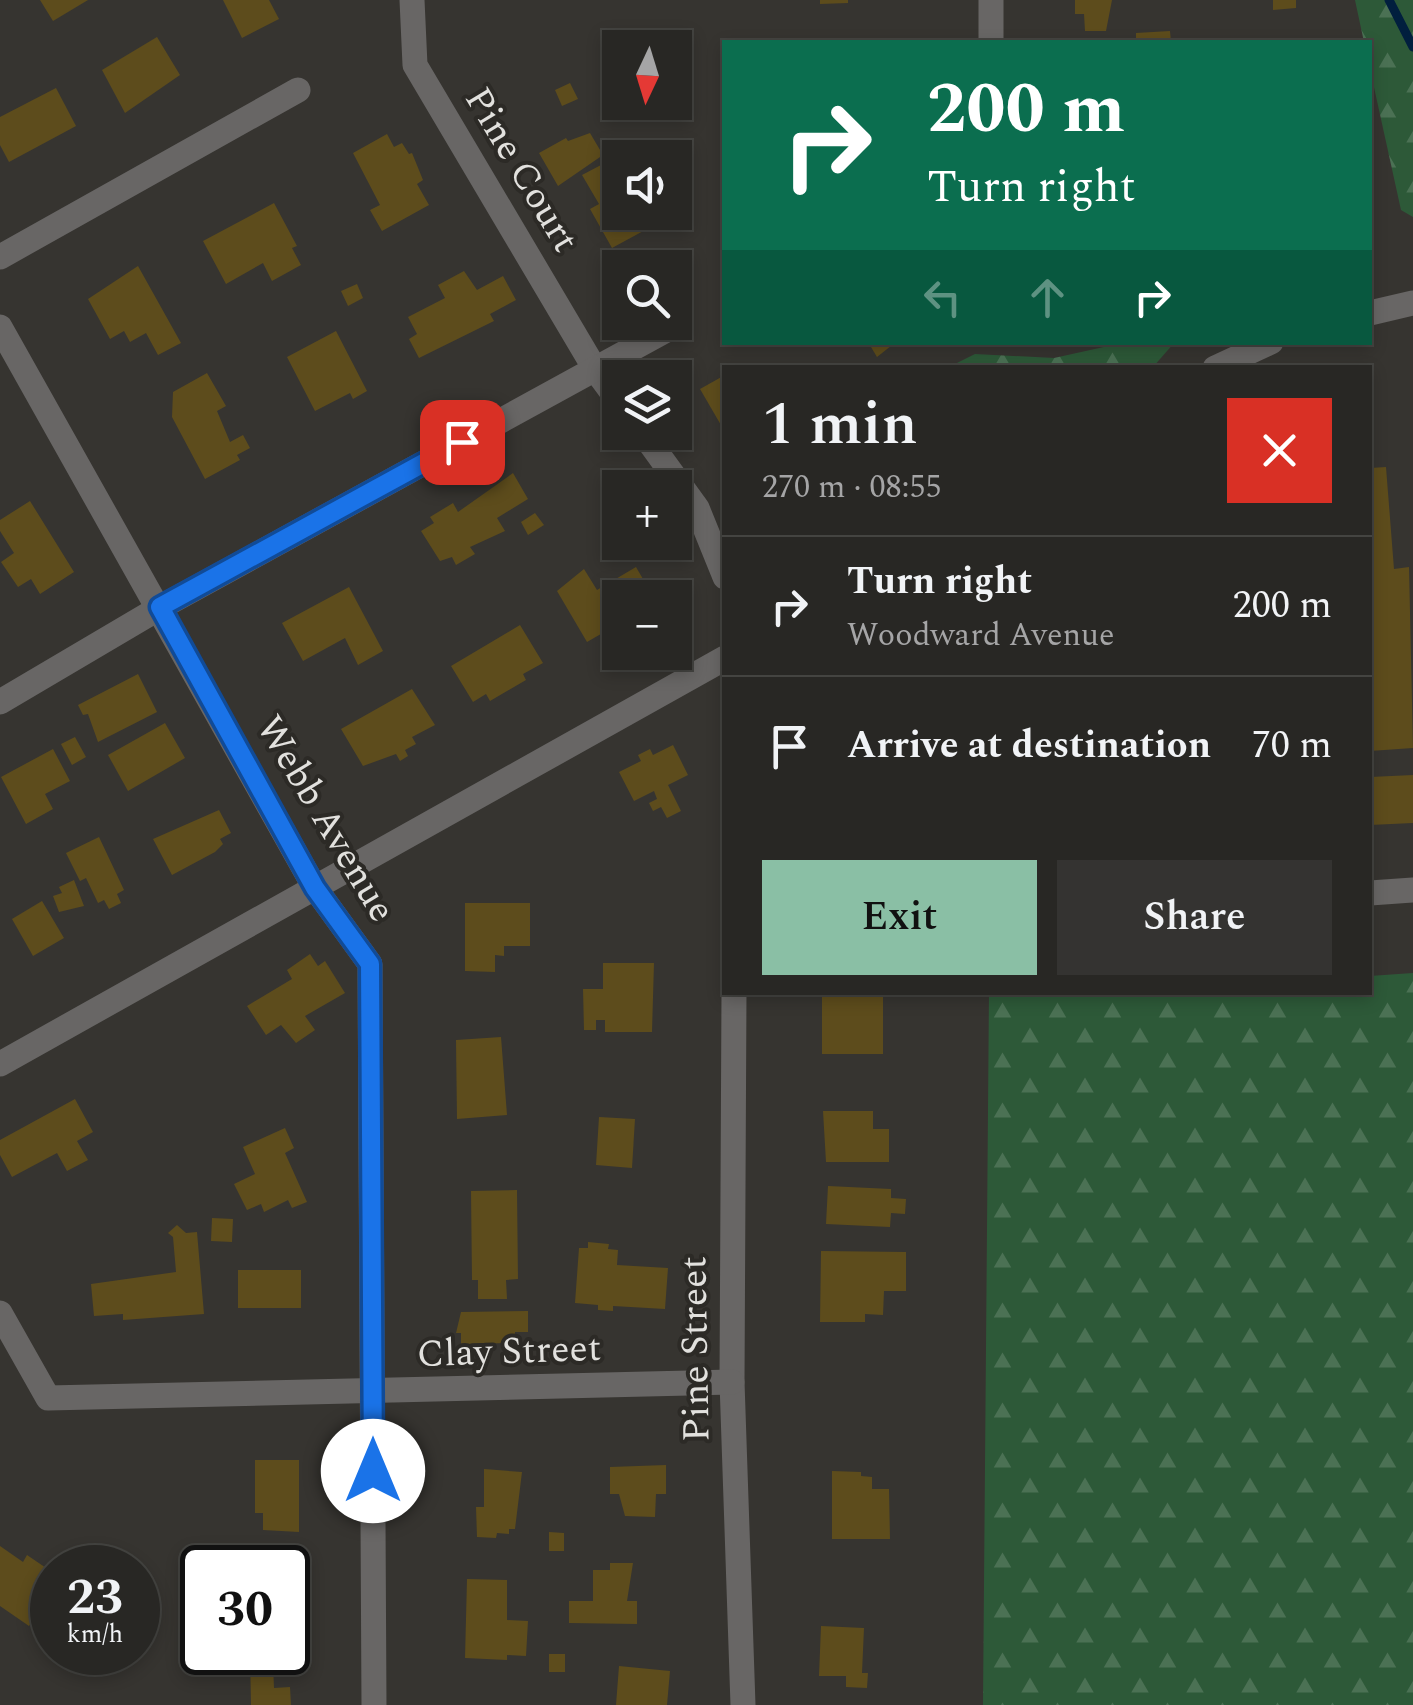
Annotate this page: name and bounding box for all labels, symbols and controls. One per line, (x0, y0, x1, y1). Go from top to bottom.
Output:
north arrow (602, 30, 692, 120)
map controls (602, 30, 692, 670)
text: 200 m (927, 57, 1125, 163)
street label: Pine Court (449, 76, 593, 264)
icon: right (762, 80, 892, 210)
button: sound (602, 140, 692, 230)
text: Turn right (927, 153, 1136, 222)
button: search (602, 250, 692, 340)
icon: left (915, 270, 970, 325)
icon: ahead (1020, 270, 1075, 325)
icon: right (1125, 270, 1180, 325)
button: layers (602, 360, 692, 450)
text: 1 min (762, 379, 918, 471)
button: close (1227, 398, 1332, 503)
pin (420, 400, 505, 485)
icon: arrive (435, 415, 490, 470)
text: 270 m · 08:55 (762, 463, 942, 512)
button: + (602, 470, 692, 560)
text: Turn right (847, 553, 1032, 611)
text: 200 m (1233, 577, 1332, 635)
icon: right (762, 579, 817, 634)
button: − (602, 580, 692, 670)
text: Woodward Avenue (847, 611, 1115, 660)
street label: Webb Avenue (240, 705, 410, 933)
text: Arrive at destination (847, 717, 1211, 775)
text: 70 m (1252, 717, 1332, 775)
icon: arrive (762, 719, 817, 774)
button: Exit (762, 860, 1037, 975)
button: Share (1057, 860, 1332, 975)
street label: Pine Street (665, 1256, 727, 1442)
street label: Clay Street (416, 1320, 602, 1384)
position arrow (321, 1419, 425, 1523)
speed limit sign: 30 (180, 1545, 310, 1675)
text: 23 (67, 1560, 123, 1636)
text: km/h (67, 1616, 123, 1654)

